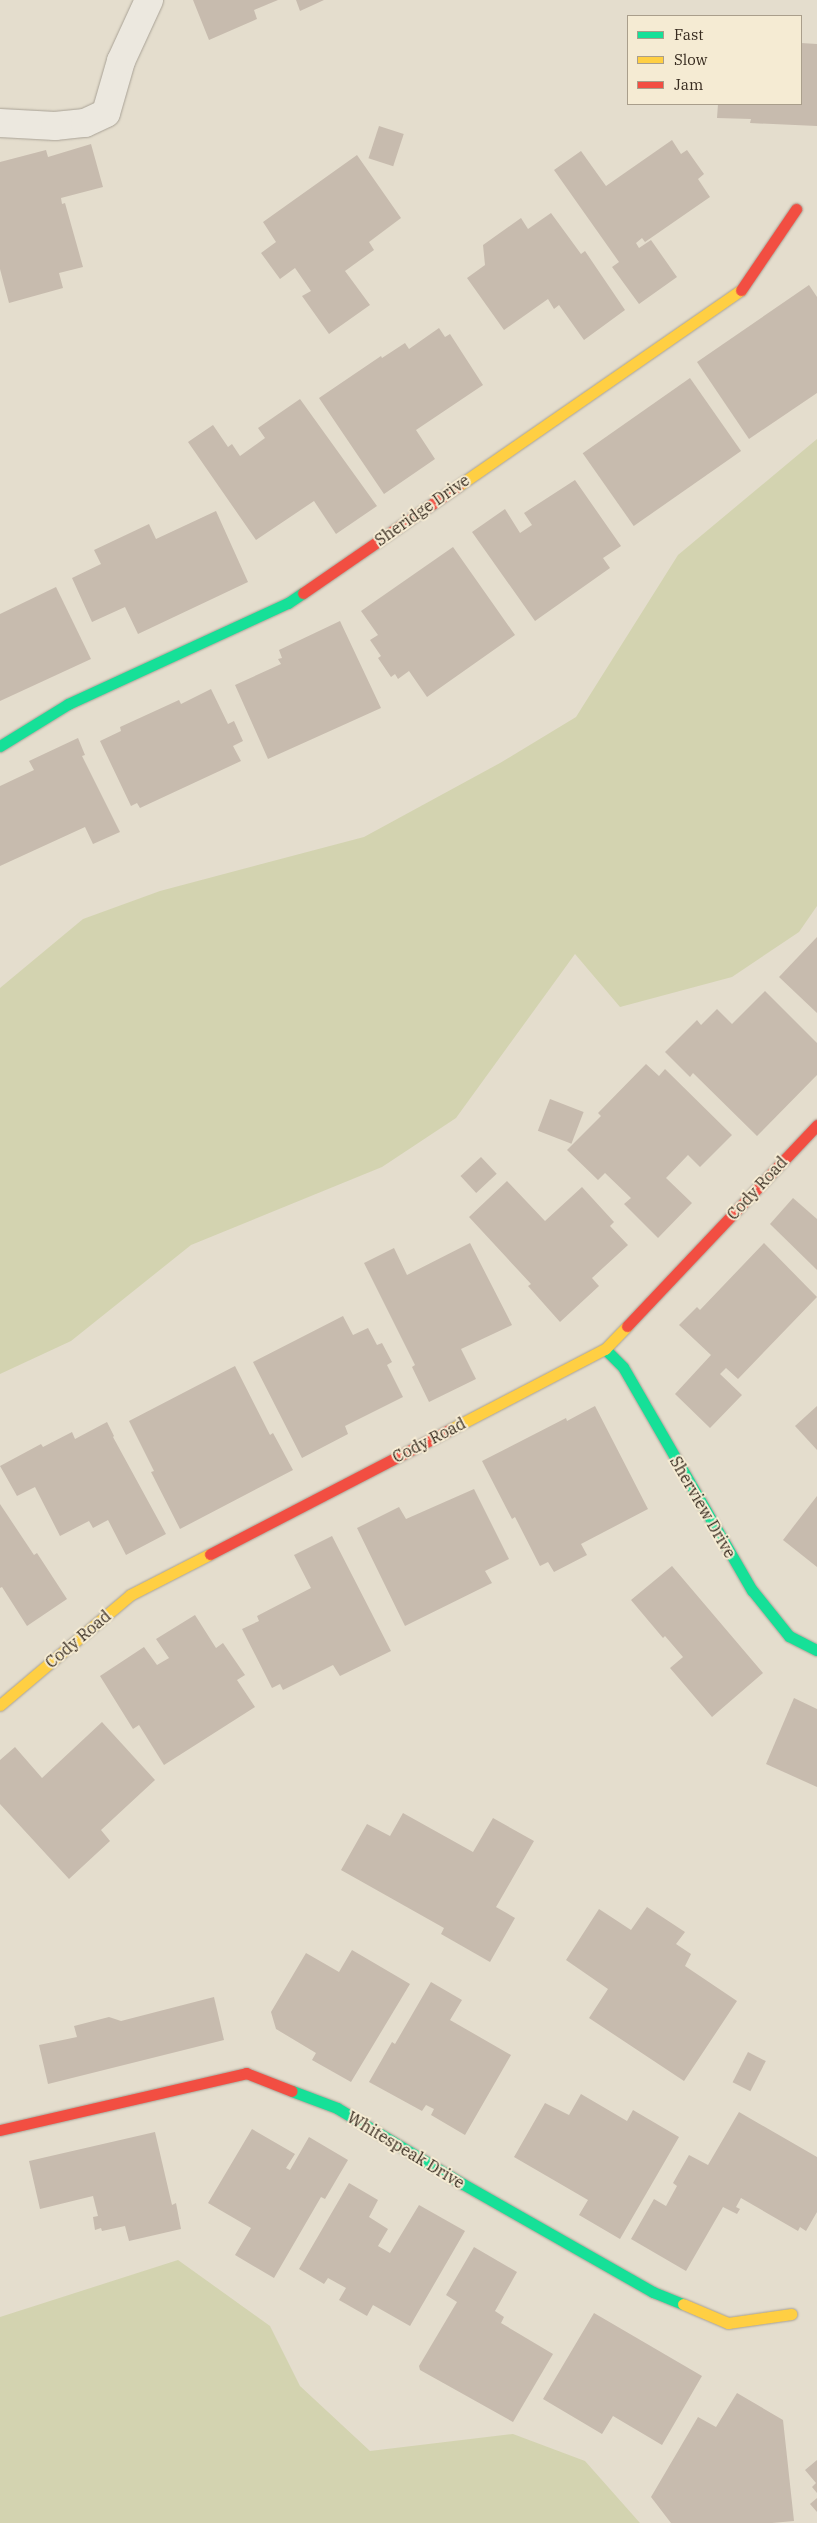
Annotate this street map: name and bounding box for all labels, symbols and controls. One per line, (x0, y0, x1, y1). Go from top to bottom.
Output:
legend (627, 15, 802, 105)
text: Fast (674, 25, 704, 44)
text: Slow (674, 50, 707, 69)
text: Jam (674, 75, 703, 94)
street label: Sheridge Drive (371, 470, 473, 550)
street label: Cody Road (723, 1152, 791, 1224)
street label: Cody Road (389, 1413, 469, 1467)
street label: Sherview Drive (666, 1453, 740, 1561)
street label: Cody Road (41, 1606, 115, 1672)
street label: Whitespeak Drive (344, 2107, 468, 2193)

